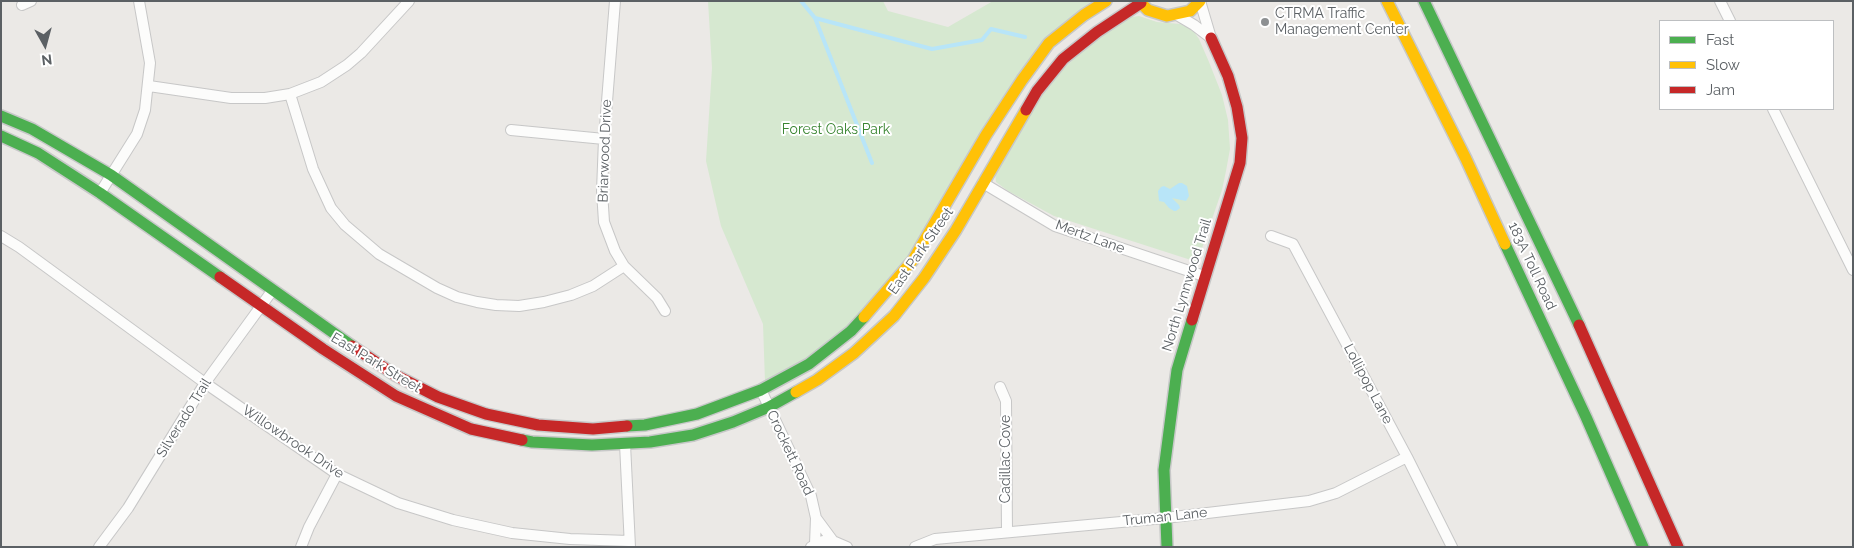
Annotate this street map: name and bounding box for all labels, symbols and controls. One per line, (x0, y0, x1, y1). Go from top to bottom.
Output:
place label: CTRMA Traffic Management Center (1275, 6, 1409, 38)
marker: CTRMA Traffic Management Center (1259, 16, 1271, 28)
north arrow (20, 20, 70, 70)
legend (1659, 20, 1834, 110)
text: Fast (1706, 31, 1734, 49)
text: N (41, 51, 53, 68)
text: Slow (1706, 56, 1740, 74)
text: Jam (1706, 81, 1735, 99)
street label: Briarwood Drive (595, 99, 615, 203)
park label: Forest Oaks Park (782, 122, 890, 138)
street label: East Park Street (885, 204, 957, 298)
street label: Mertz Lane (1053, 217, 1127, 257)
street label: North Lynnwood Trail (1159, 217, 1215, 353)
street label: 183A Toll Road (1504, 219, 1560, 313)
street label: East Park Street (328, 330, 424, 396)
street label: Lollipop Lane (1340, 341, 1396, 427)
street label: Silverado Trail (153, 375, 215, 461)
street label: Willowbrook Drive (239, 402, 347, 482)
street label: Crockett Road (763, 408, 817, 498)
street label: Cadillac Cove (998, 415, 1014, 503)
street label: Truman Lane (1122, 504, 1208, 530)

